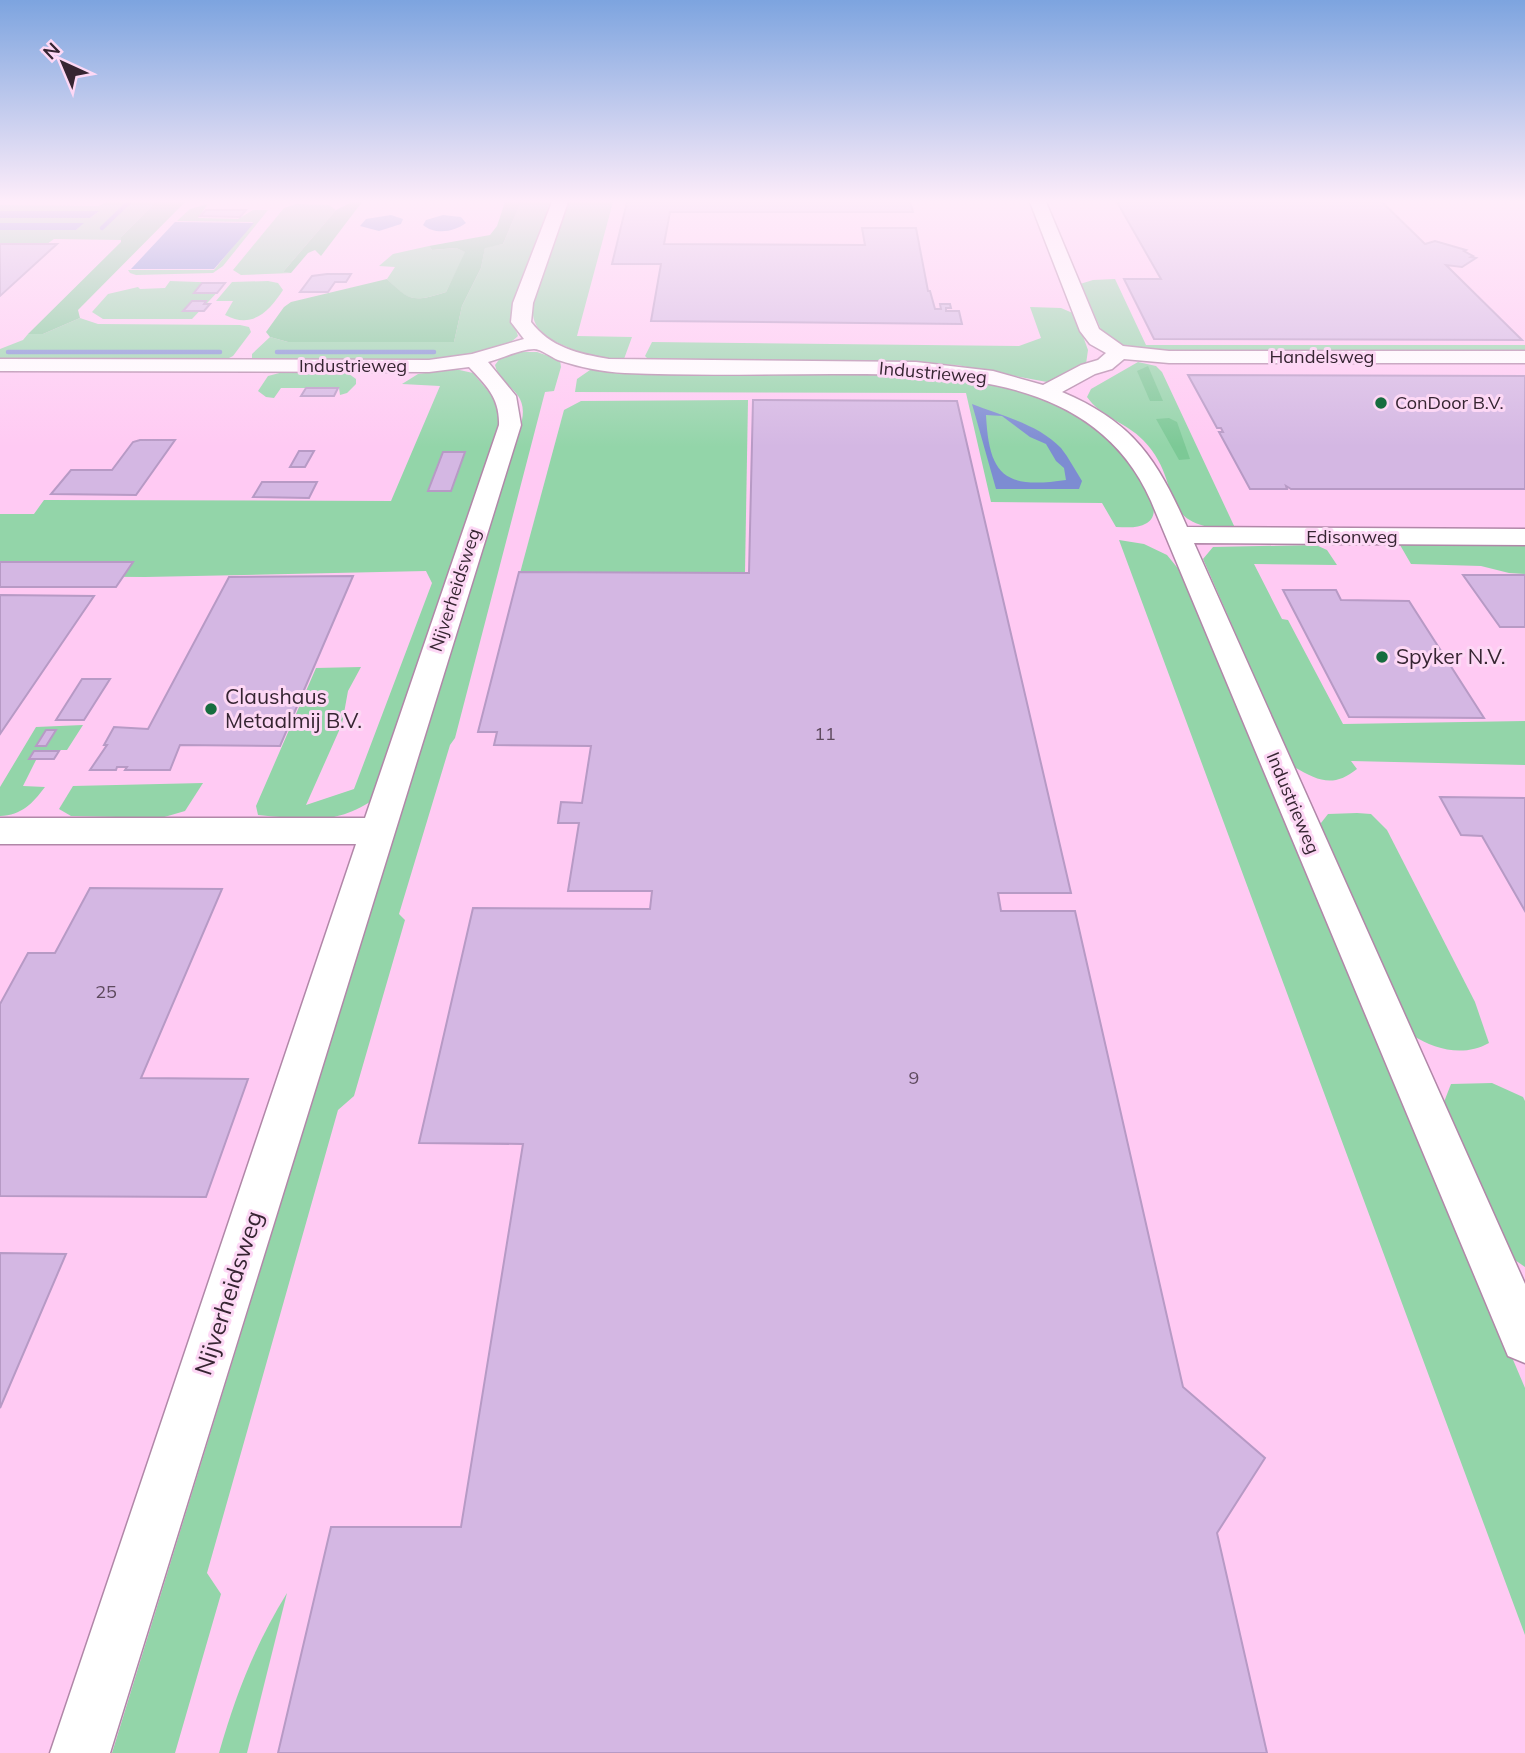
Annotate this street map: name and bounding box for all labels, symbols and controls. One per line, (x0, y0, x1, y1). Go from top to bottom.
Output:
north arrow (28, 28, 98, 98)
text: N (38, 37, 65, 64)
street label: Handelsweg (1270, 345, 1374, 368)
street label: Industrieweg (299, 354, 407, 377)
street label: Industrieweg (878, 356, 988, 389)
place label: ConDoor B.V. (1395, 391, 1504, 414)
marker: ConDoor B.V. (1373, 395, 1389, 411)
street label: Nijverheidsweg (424, 525, 485, 654)
street label: Edisonweg (1306, 525, 1398, 548)
place label: Spyker N.V. (1396, 643, 1505, 669)
marker: Spyker N.V. (1374, 649, 1390, 665)
place label: Claushaus Metaalmij B.V. (225, 683, 362, 733)
marker: Claushaus Metaalmij B.V. (203, 701, 219, 717)
house number: 11 (814, 722, 836, 745)
street label: Industrieweg (1262, 749, 1325, 857)
house number: 25 (95, 980, 117, 1003)
house number: 9 (909, 1066, 919, 1089)
street label: Nijverheidsweg (187, 1207, 269, 1379)

